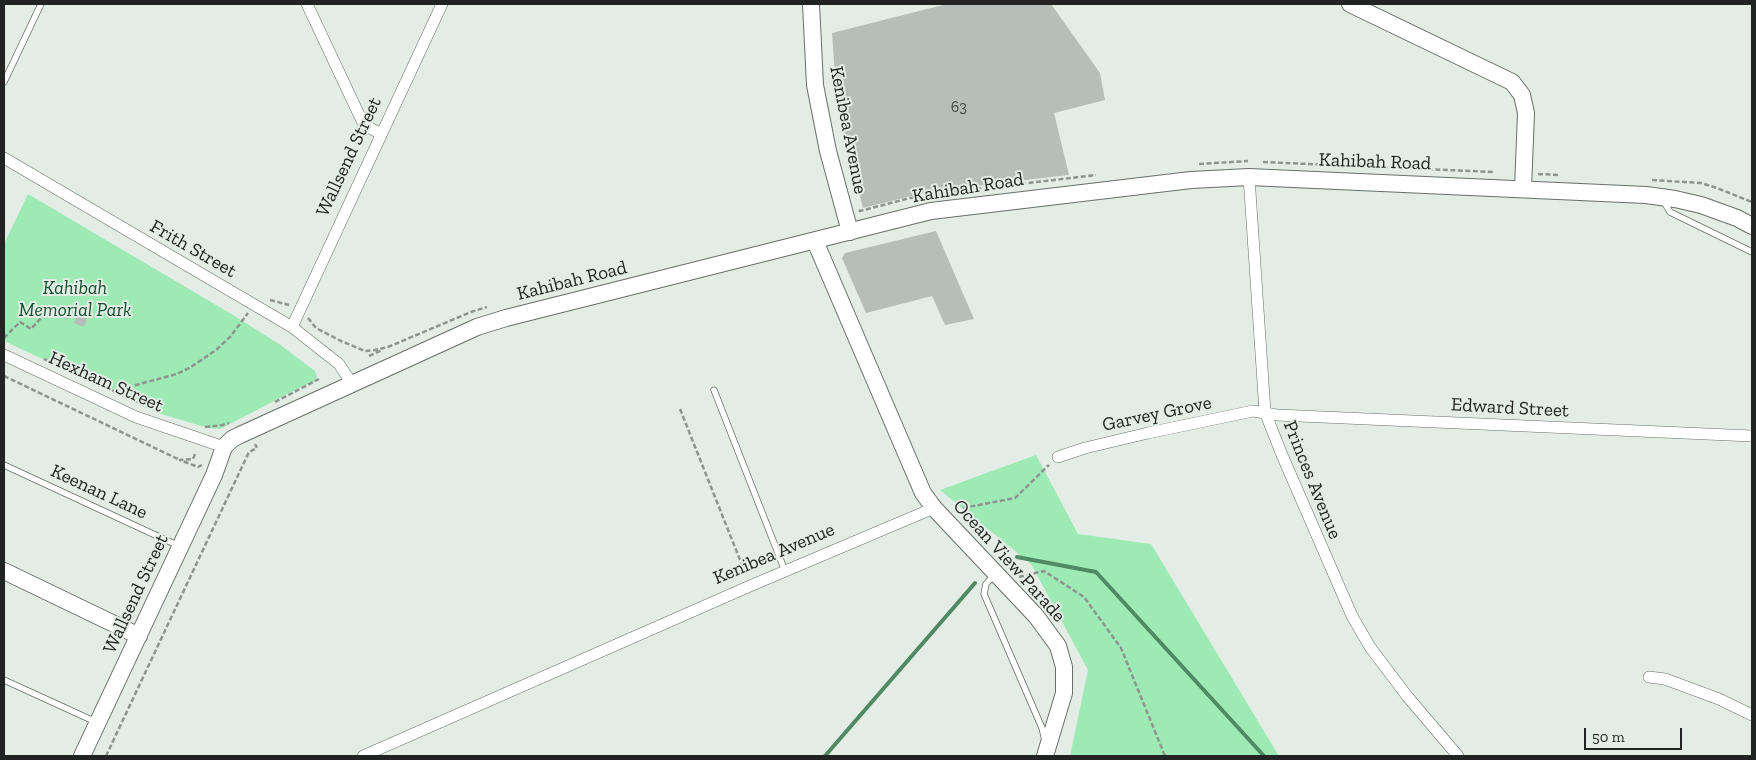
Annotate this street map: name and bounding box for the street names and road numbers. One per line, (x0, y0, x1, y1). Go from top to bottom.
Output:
street label: Kenibea Avenue (824, 64, 872, 196)
street label: Wallsend Street (311, 94, 387, 220)
street label: Kahibah Road (1318, 149, 1432, 175)
street label: Kahibah Road (911, 168, 1025, 208)
street label: Frith Street (146, 215, 240, 283)
street label: Kahibah Road (515, 256, 629, 306)
street label: Hexham Street (45, 347, 167, 417)
street label: Garvey Grove (1100, 391, 1214, 437)
street label: Edward Street (1450, 394, 1570, 422)
street label: Princes Avenue (1278, 417, 1346, 543)
street label: Keenan Lane (47, 460, 151, 524)
street label: Ocean View Parade (948, 495, 1070, 627)
street label: Kenibea Avenue (710, 518, 838, 590)
street label: Wallsend Street (98, 531, 174, 657)

